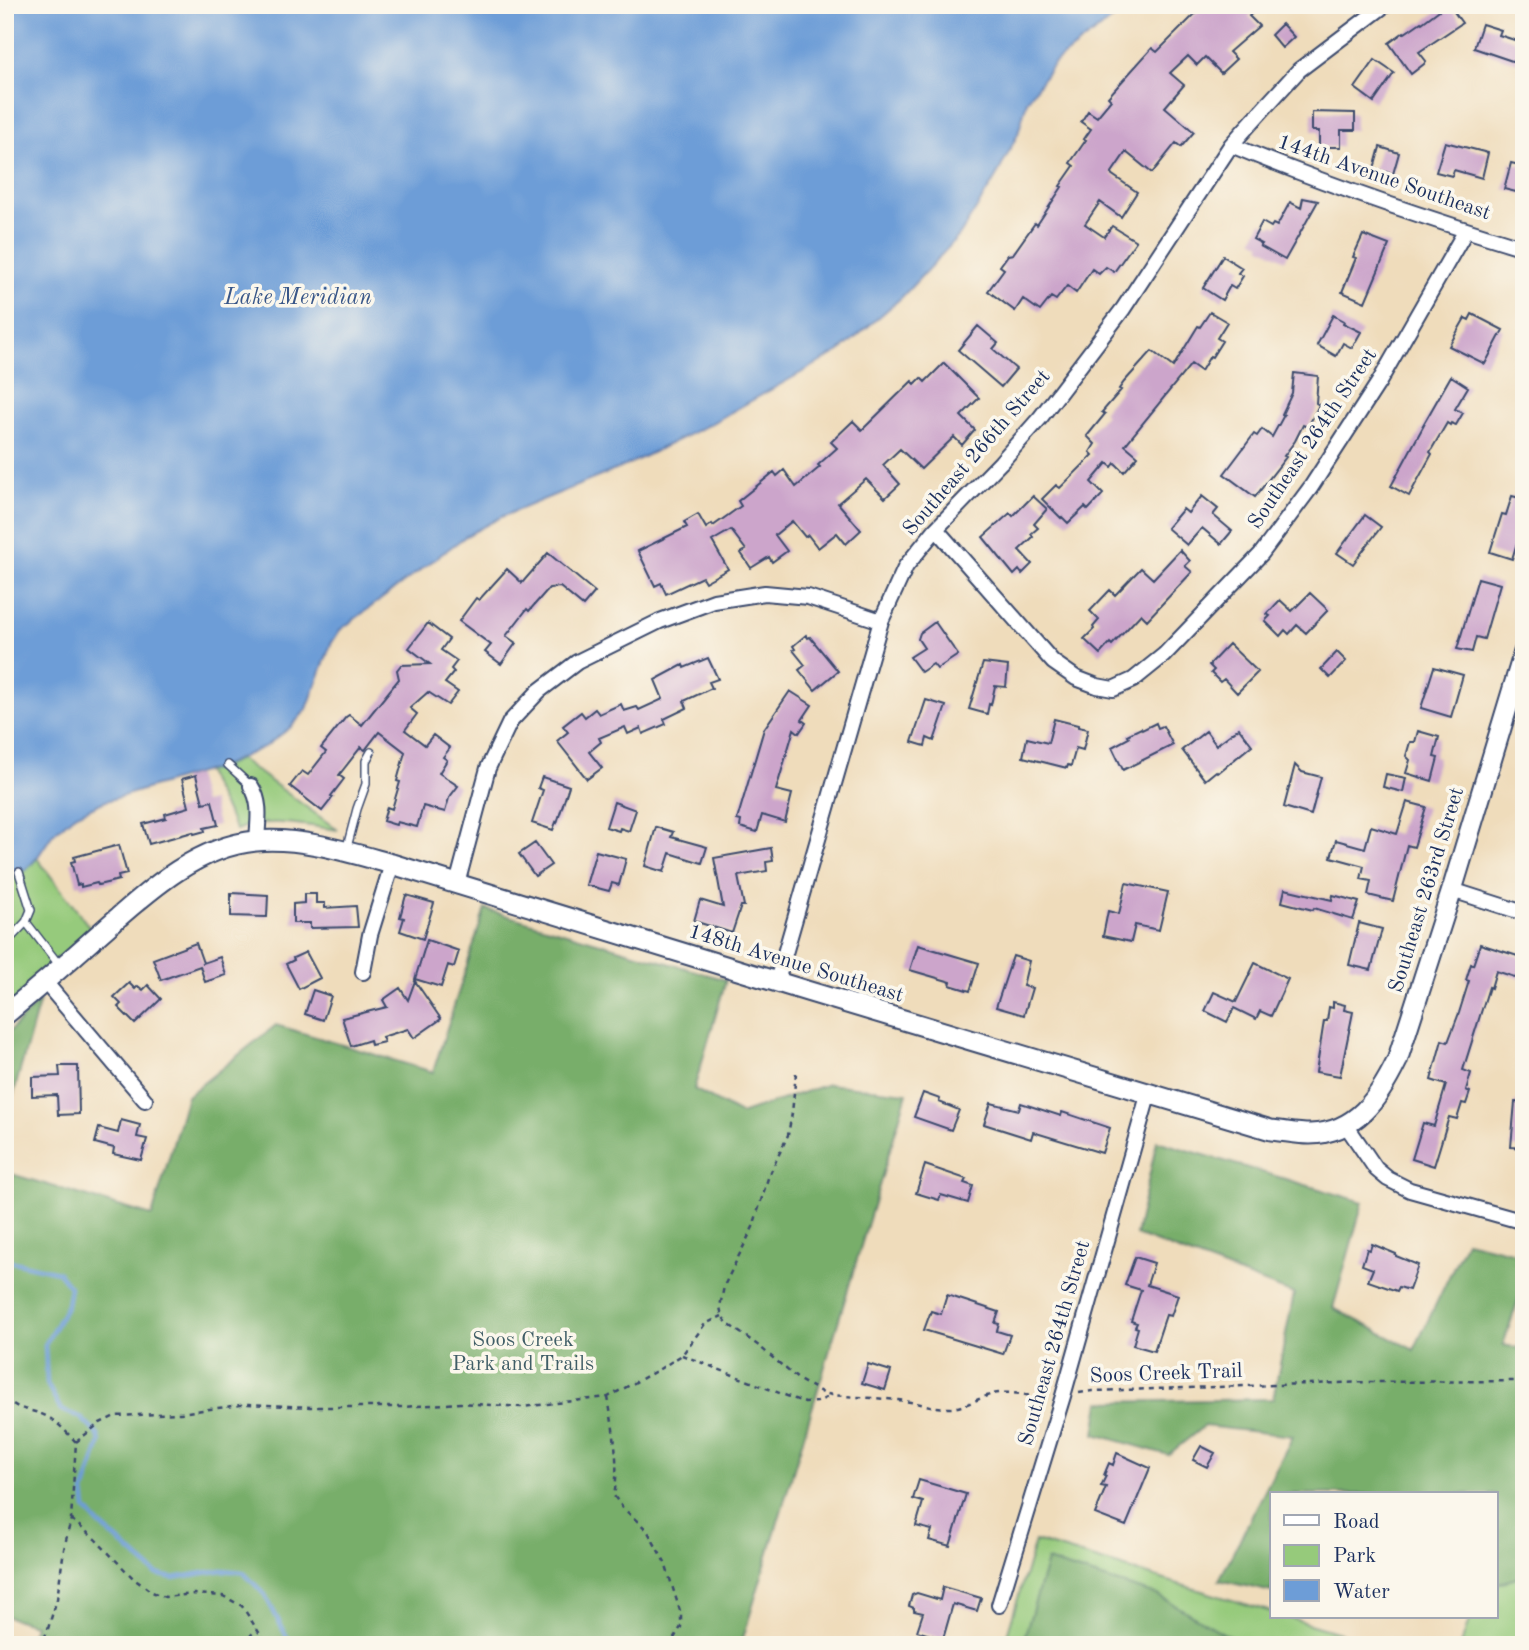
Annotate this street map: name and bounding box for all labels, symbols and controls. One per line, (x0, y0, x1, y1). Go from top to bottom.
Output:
street label: 144th Avenue Southeast (1275, 132, 1493, 224)
water label: Lake Meridian (223, 286, 372, 309)
street label: Southeast 264th Street (1245, 345, 1381, 533)
street label: Southeast 266th Street (899, 366, 1055, 540)
street label: Southeast 263rd Street (1386, 785, 1468, 995)
street label: 148th Avenue Southeast (686, 921, 906, 1007)
street label: Southeast 264th Street (1016, 1238, 1094, 1448)
park label: Soos Creek Park and Trails (452, 1330, 594, 1375)
street label: Soos Creek Trail (1089, 1361, 1243, 1387)
legend (1270, 1492, 1498, 1618)
text: Road (1333, 1512, 1380, 1533)
text: Park (1333, 1546, 1376, 1567)
text: Water (1333, 1582, 1390, 1603)

